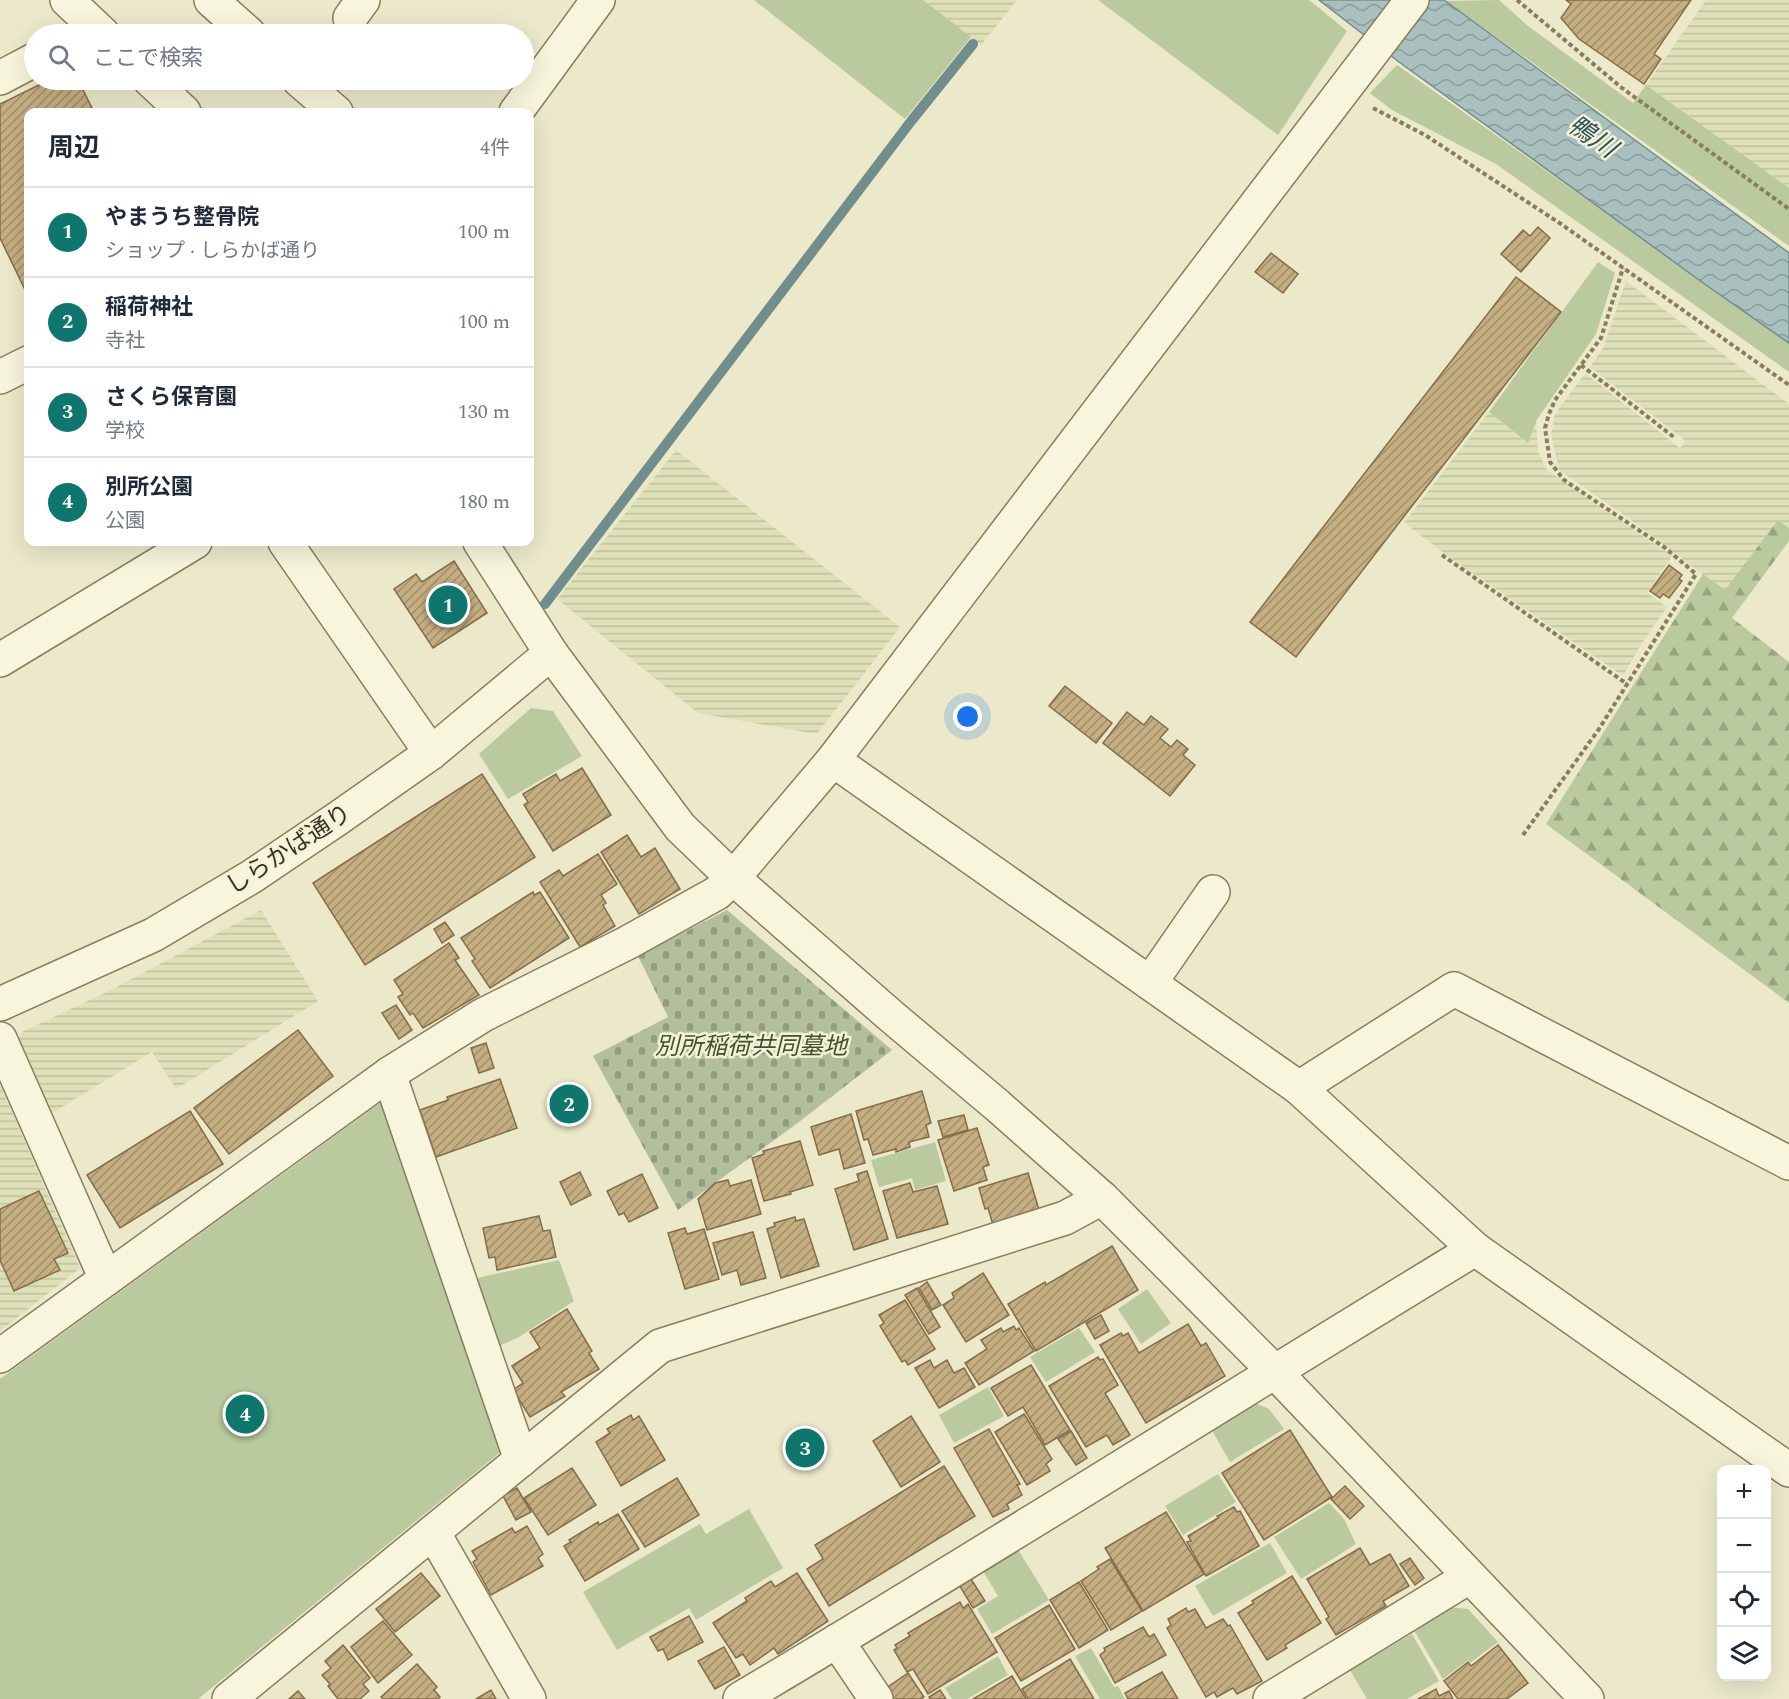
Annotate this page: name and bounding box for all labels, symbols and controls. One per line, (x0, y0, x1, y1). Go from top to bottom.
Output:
search box (24, 24, 534, 90)
icon: search (45, 41, 78, 74)
text: ここで検索 (93, 42, 203, 75)
water label: 鴨川 (1559, 106, 1627, 170)
text: 周辺 (48, 128, 100, 168)
text: 4件 (480, 133, 510, 163)
text: やまうち整骨院 (105, 201, 259, 234)
text: 1 (62, 217, 73, 247)
text: 100 m (458, 217, 510, 247)
text: ショップ · しらかば通り (105, 236, 320, 266)
text: 稲荷神社 (105, 291, 193, 324)
text: 2 (62, 307, 73, 337)
text: 100 m (458, 307, 510, 337)
text: 寺社 (105, 326, 145, 356)
text: さくら保育園 (105, 381, 237, 414)
text: 3 (62, 397, 73, 427)
text: 130 m (458, 397, 510, 427)
text: 学校 (105, 416, 145, 446)
text: 別所公園 (105, 471, 193, 504)
text: 4 (62, 487, 73, 517)
text: 180 m (458, 487, 510, 517)
text: 公園 (105, 506, 145, 536)
pin: 1 (428, 582, 468, 628)
your location (953, 702, 982, 731)
street label: しらかば通り (219, 796, 359, 904)
park label: 別所稲荷共同墓地 (655, 1029, 850, 1065)
pin: 2 (550, 1082, 588, 1126)
pin: 4 (226, 1392, 264, 1436)
pin: 3 (786, 1426, 824, 1470)
map controls (1717, 1465, 1771, 1681)
button: + (1717, 1465, 1771, 1519)
button: − (1717, 1519, 1771, 1573)
button: locate (1717, 1573, 1771, 1627)
button: layers (1717, 1627, 1771, 1681)

